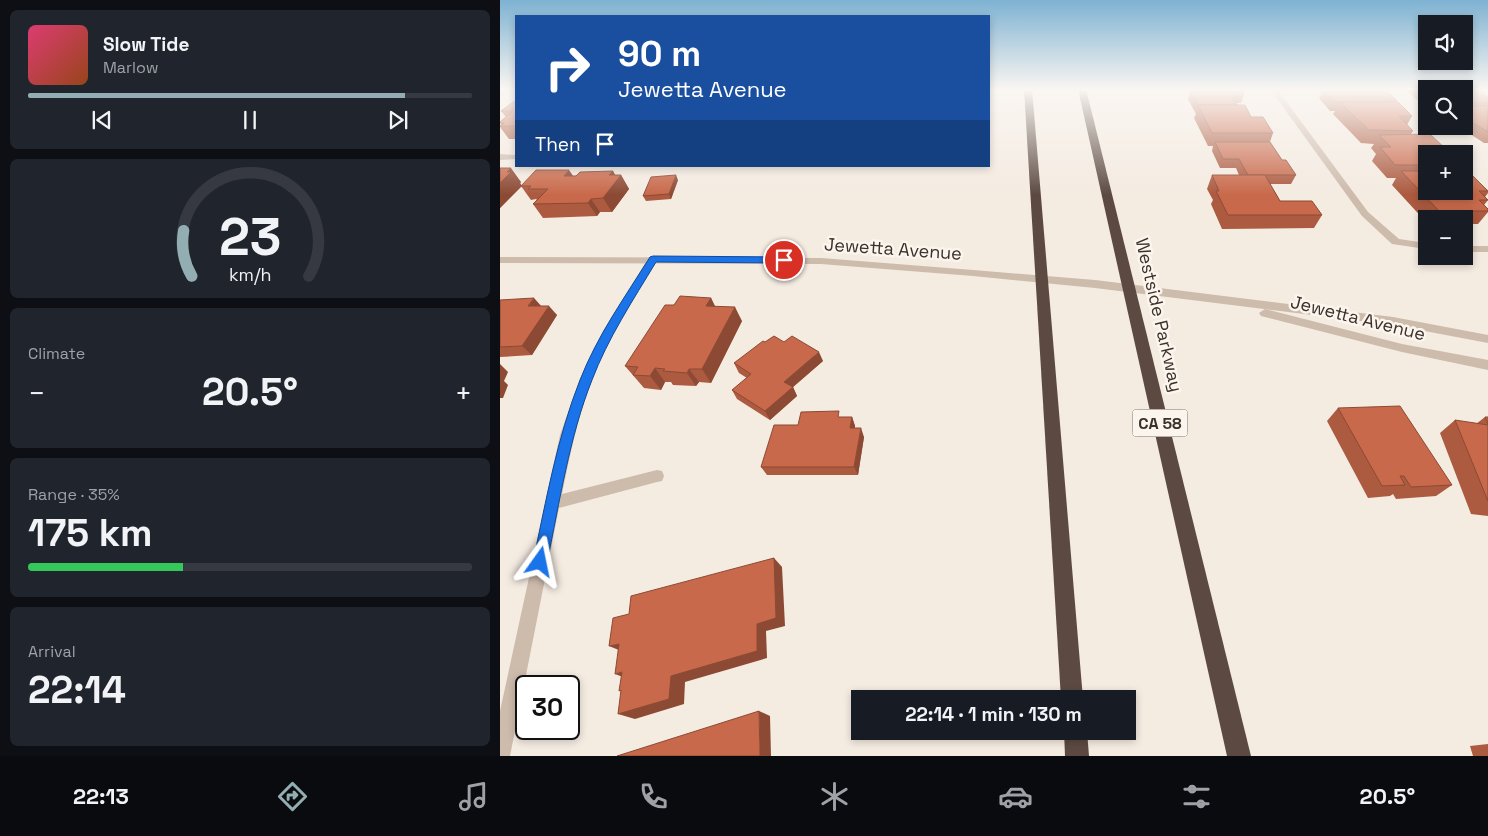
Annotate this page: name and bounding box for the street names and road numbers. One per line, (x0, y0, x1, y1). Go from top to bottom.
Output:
street label: Jewetta Avenue (823, 232, 963, 265)
street label: Westside Parkway (1131, 236, 1188, 394)
street label: Jewetta Avenue (1288, 290, 1428, 345)
road number: CA 58 (1132, 409, 1188, 436)

